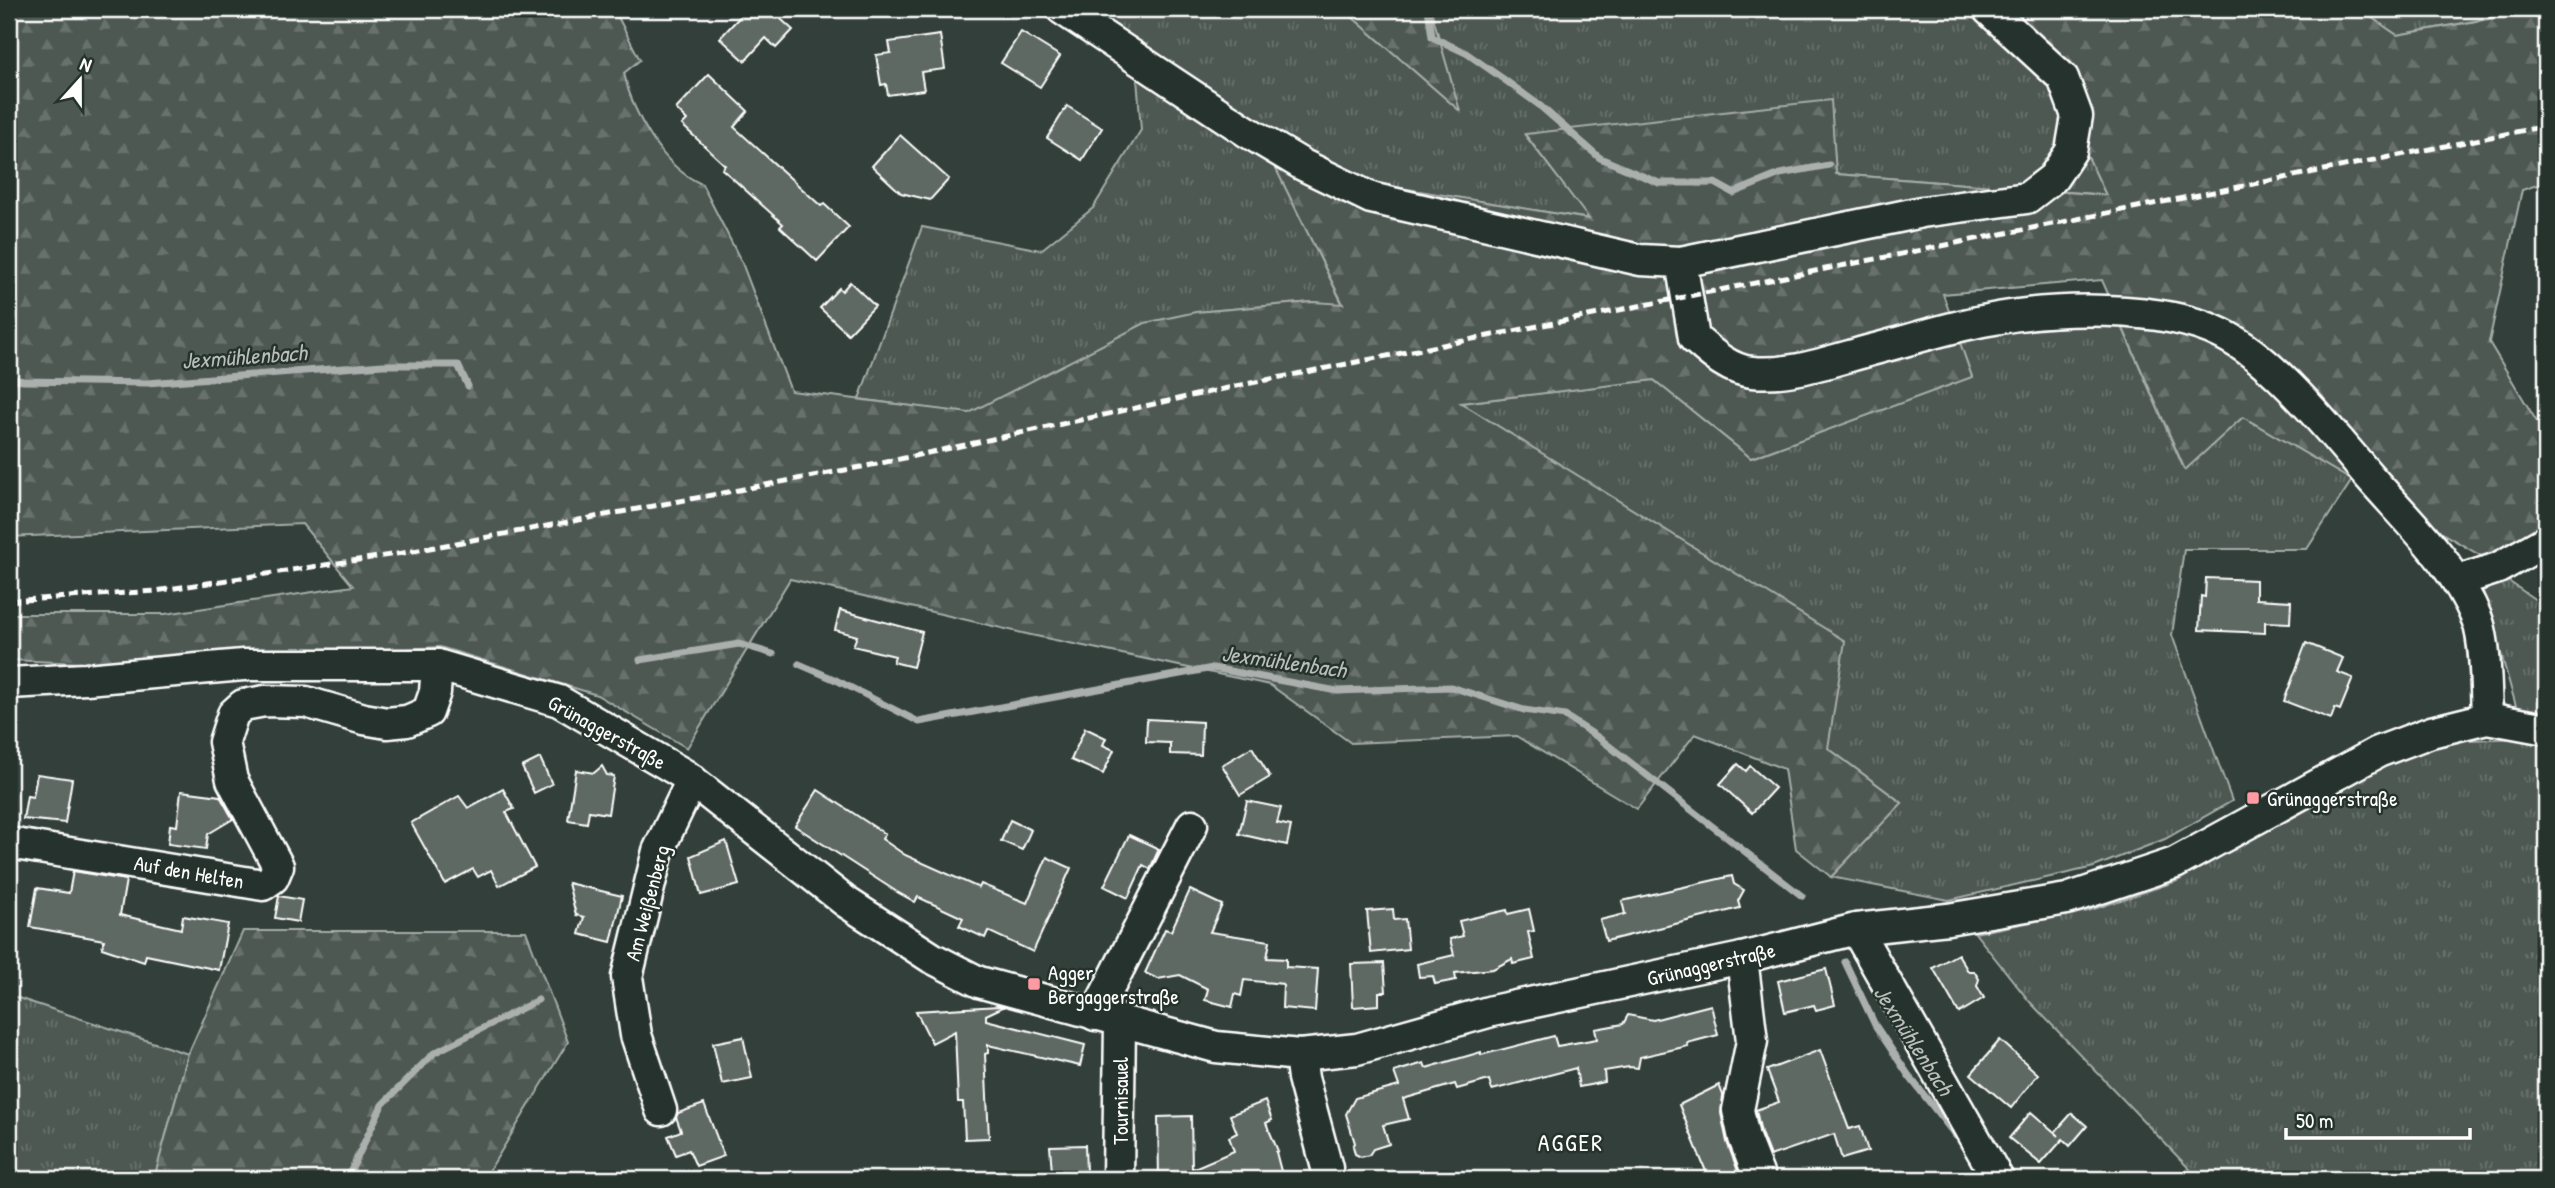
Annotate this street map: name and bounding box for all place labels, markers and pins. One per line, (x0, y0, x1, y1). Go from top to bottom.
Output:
place label: Grünaggerstraße (2267, 784, 2398, 813)
marker: Grünaggerstraße (2245, 790, 2261, 806)
place label: Agger Bergaggerstraße (1048, 958, 1179, 1011)
marker: Agger Bergaggerstraße (1026, 976, 1042, 992)

